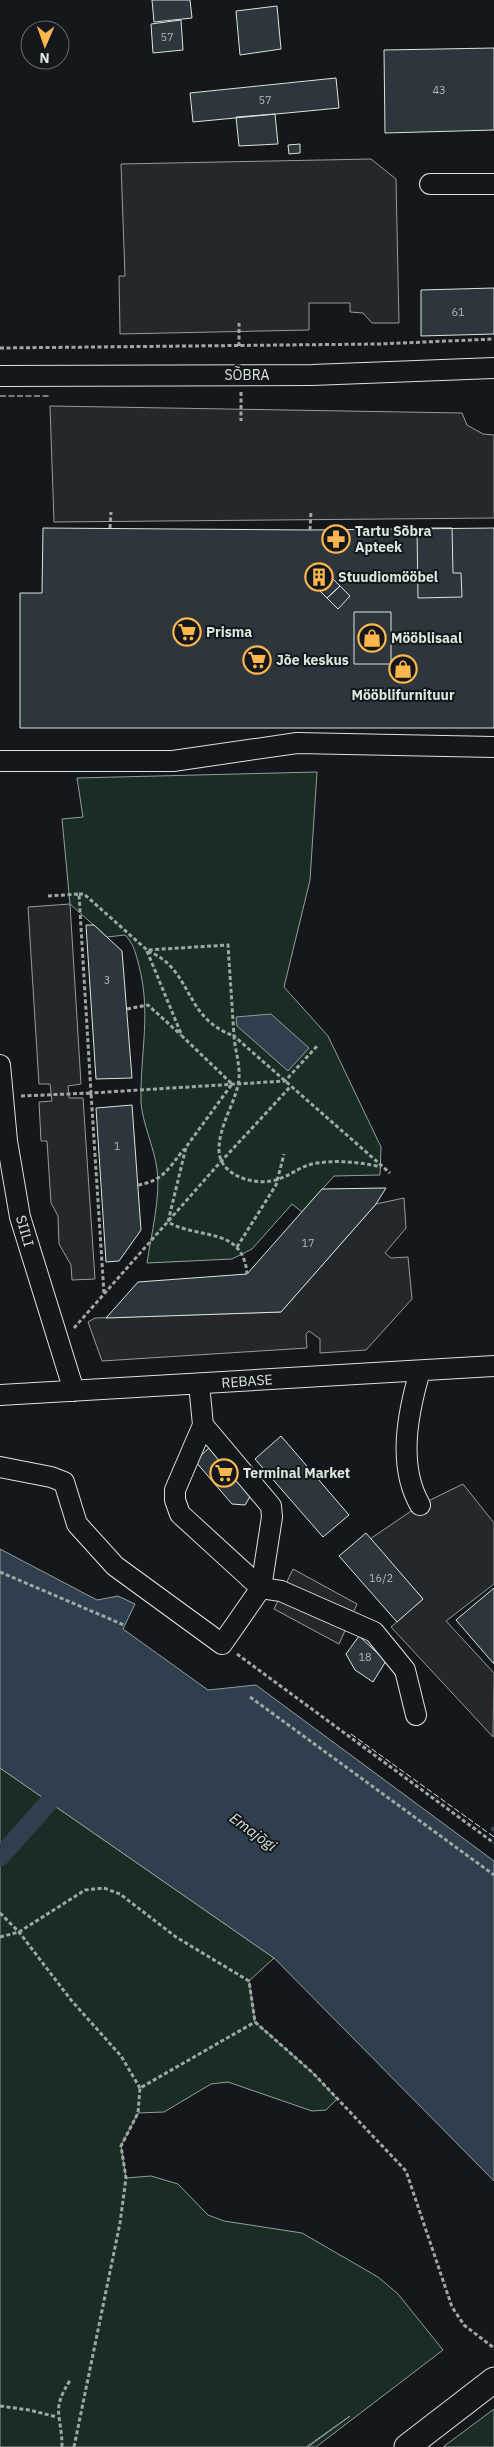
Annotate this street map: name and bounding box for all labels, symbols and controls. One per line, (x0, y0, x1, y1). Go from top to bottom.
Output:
north arrow (20, 20, 70, 70)
house number: 57 (160, 30, 174, 44)
text: N (39, 49, 50, 67)
house number: 43 (432, 83, 446, 97)
house number: 57 (258, 93, 272, 107)
house number: 61 (451, 305, 465, 319)
street label: SÕBRA (224, 366, 270, 384)
place label: Tartu Sõbra Apteek (355, 522, 431, 556)
pharmacy icon: Tartu Sõbra Apteek (321, 524, 351, 554)
building icon: Stuudiomööbel (304, 562, 334, 592)
place label: Stuudiomööbel (338, 568, 438, 586)
supermarket icon: Prisma (172, 617, 202, 647)
place label: Prisma (206, 623, 252, 641)
shop icon: Mööblisaal (357, 623, 387, 653)
place label: Mööblisaal (391, 629, 462, 647)
supermarket icon: Jõe keskus (242, 645, 272, 675)
place label: Jõe keskus (276, 651, 349, 669)
shop icon: Mööblifurnituur (388, 654, 418, 684)
place label: Mööblifurnituur (351, 686, 455, 704)
house number: 3 (104, 973, 110, 987)
house number: 1 (114, 1139, 121, 1153)
street label: SIILI (12, 1213, 38, 1249)
house number: 17 (301, 1236, 315, 1250)
street label: REBASE (221, 1370, 273, 1392)
supermarket icon: Terminal Market (209, 1458, 239, 1488)
place label: Terminal Market (243, 1464, 350, 1482)
house number: 16/2 (369, 1571, 393, 1585)
house number: 18 (358, 1650, 372, 1664)
water label: Emajõgi (226, 1808, 281, 1855)

